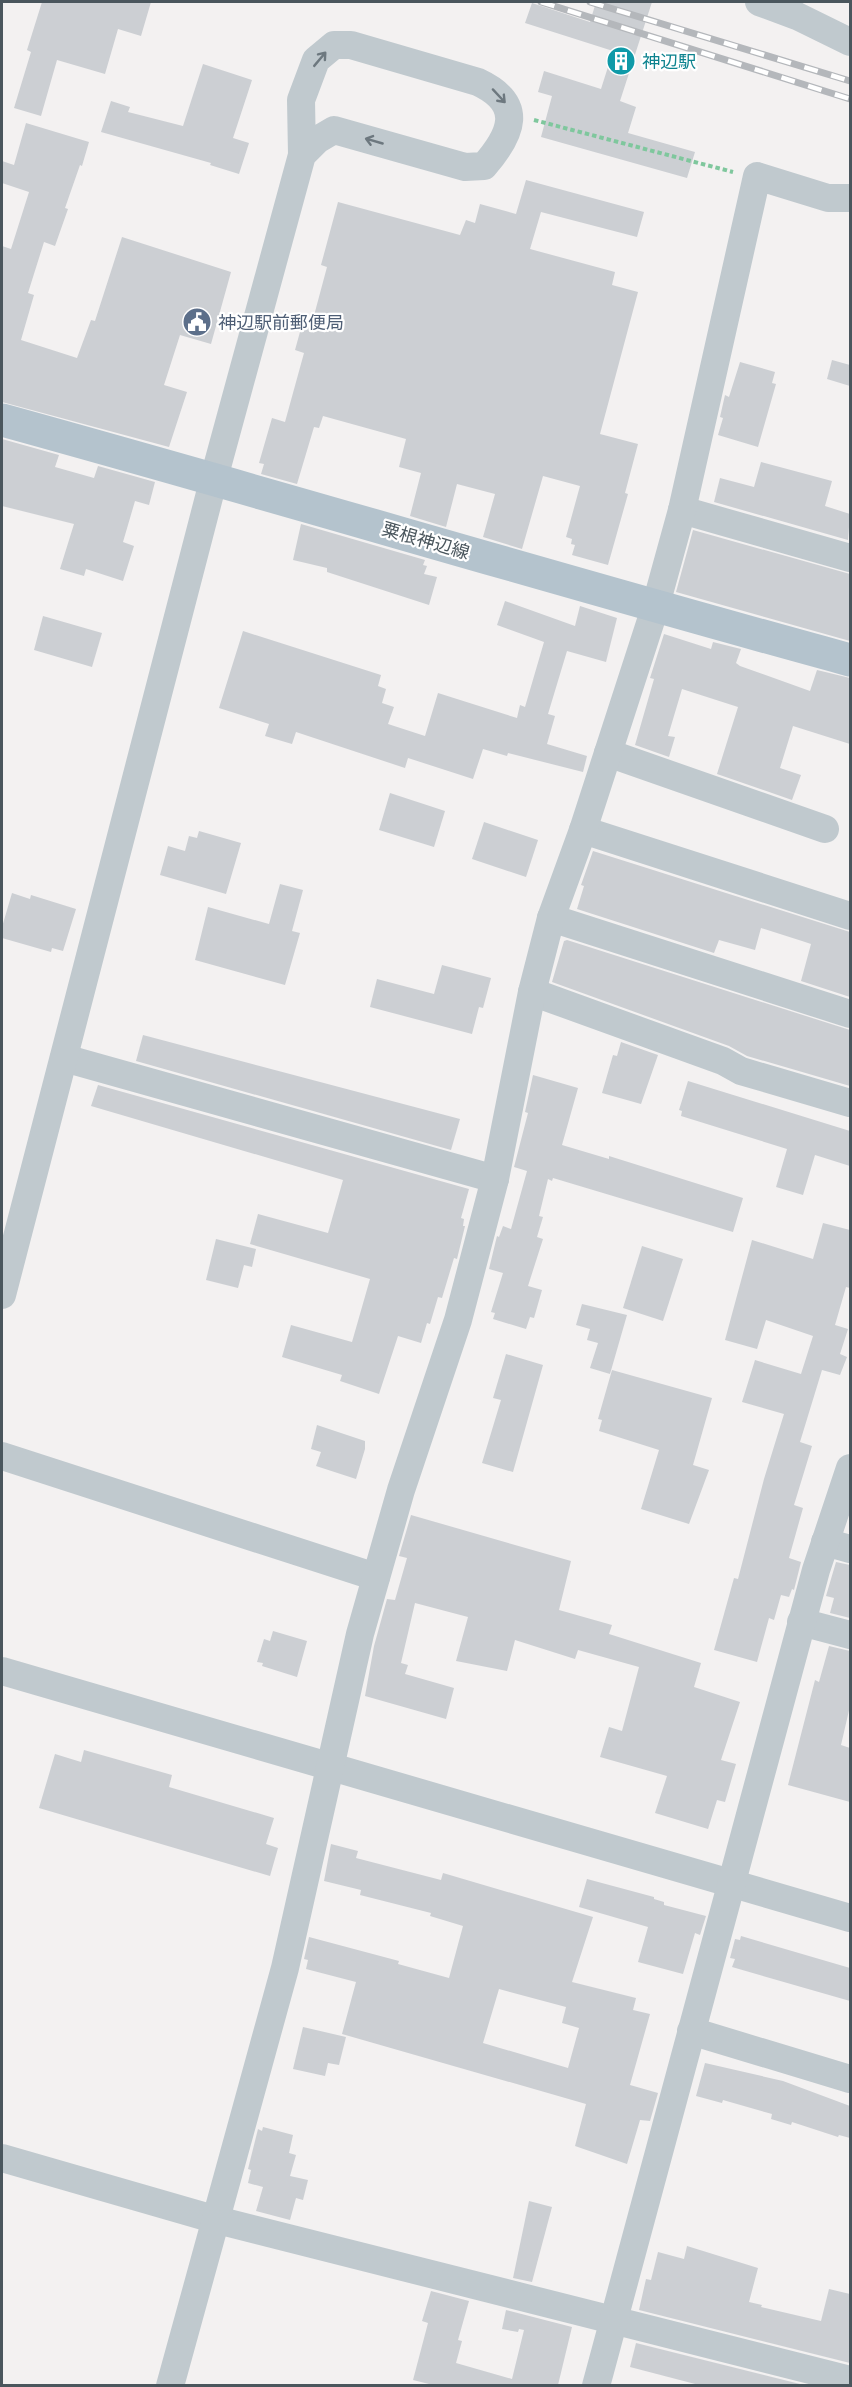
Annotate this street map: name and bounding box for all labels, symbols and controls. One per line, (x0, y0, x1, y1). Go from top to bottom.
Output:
building icon: 神辺駅 (605, 45, 637, 77)
place label: 神辺駅 (642, 49, 696, 73)
one-way arrow (313, 51, 326, 67)
one-way arrow (491, 88, 506, 103)
one-way arrow (365, 135, 384, 146)
public building icon: 神辺駅前郵便局 (181, 306, 213, 338)
place label: 神辺駅前郵便局 (218, 310, 344, 334)
street label: 粟根神辺線 (379, 516, 473, 564)

